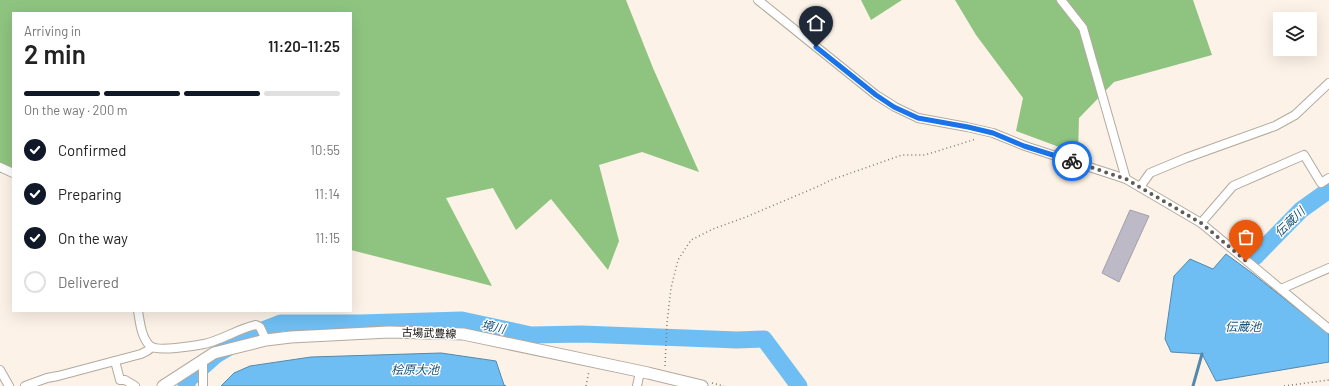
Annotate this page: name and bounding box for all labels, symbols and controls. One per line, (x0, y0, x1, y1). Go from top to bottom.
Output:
pin (799, 6, 833, 47)
icon: home (805, 12, 827, 34)
map controls (1273, 12, 1317, 56)
button: layers (1273, 12, 1317, 56)
text: Arriving in (24, 23, 81, 39)
text: 11:20–11:25 (268, 37, 340, 55)
text: 2 min (24, 38, 86, 69)
text: On the way · 200 m (24, 102, 128, 118)
icon: check (24, 139, 46, 161)
text: Confirmed (58, 141, 126, 159)
courier (1052, 141, 1092, 181)
text: 10:55 (310, 142, 340, 158)
icon: bike (1061, 150, 1083, 172)
icon: check (24, 183, 46, 205)
text: Preparing (58, 185, 122, 203)
text: 11:14 (315, 186, 340, 202)
water label: 伝蔵川 (1271, 202, 1309, 239)
pin (1229, 220, 1263, 261)
icon: bag (1235, 226, 1257, 248)
icon: check (24, 227, 46, 249)
text: On the way (58, 229, 128, 247)
text: 11:15 (315, 230, 340, 246)
text: Delivered (58, 273, 119, 291)
water label: 境川 (480, 317, 508, 336)
water label: 伝蔵池 (1225, 319, 1262, 333)
street label: 古場武豊線 (401, 325, 457, 340)
water label: 桧原大池 (391, 362, 440, 376)

